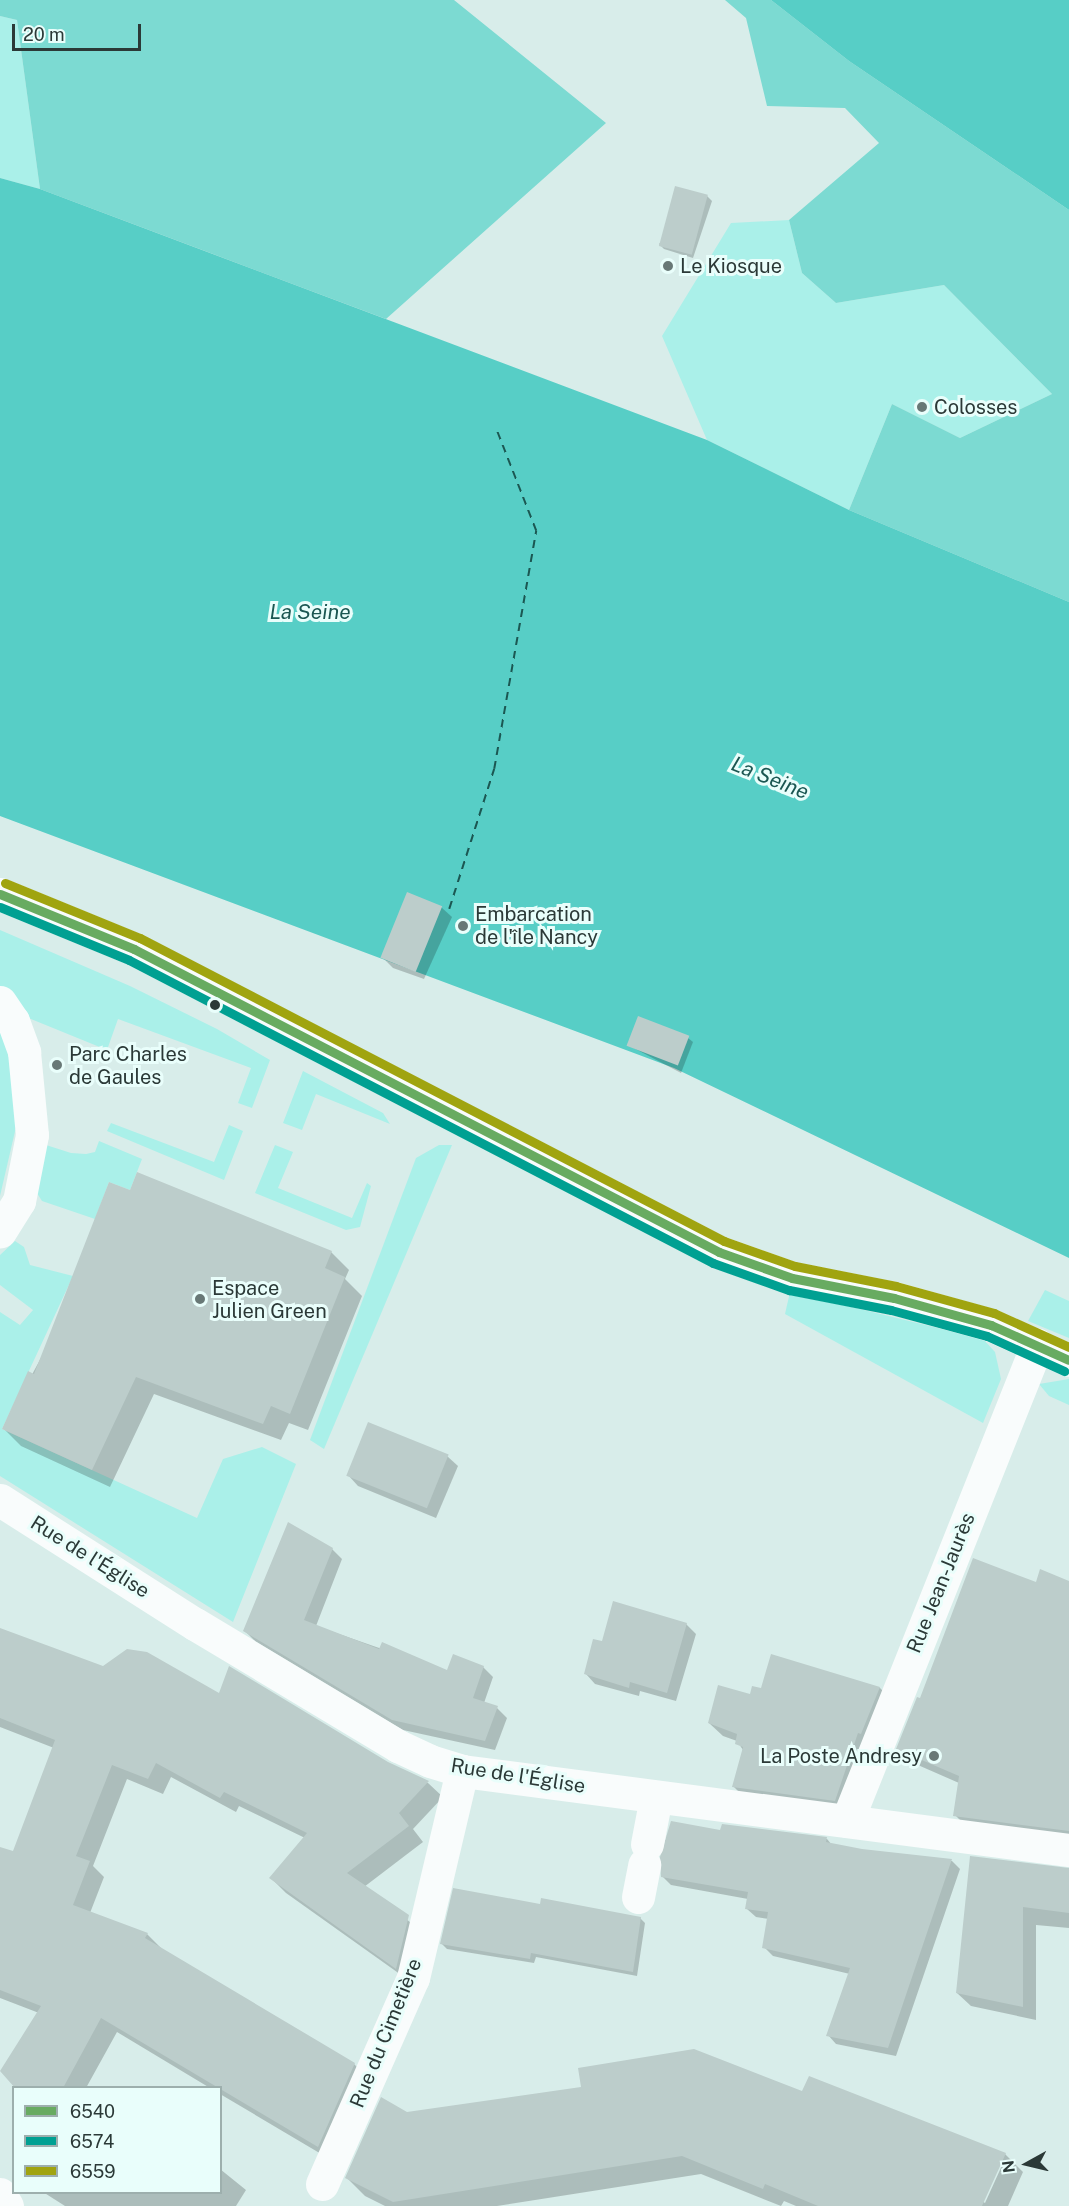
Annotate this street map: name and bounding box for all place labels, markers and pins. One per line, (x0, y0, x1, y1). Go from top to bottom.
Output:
place label: Le Kiosque (680, 254, 782, 278)
marker: Le Kiosque (661, 259, 675, 273)
place label: Colosses (934, 395, 1017, 419)
marker: Colosses (915, 400, 929, 414)
place label: Embarcation de l'île Nancy (475, 903, 598, 950)
marker: Embarcation de l'île Nancy (456, 919, 470, 933)
unlabelled marker (209, 999, 221, 1011)
place label: Parc Charles de Gaules (69, 1042, 187, 1089)
marker: Parc Charles de Gaules (50, 1058, 64, 1072)
place label: Espace Julien Green (212, 1276, 327, 1323)
marker: Espace Julien Green (193, 1292, 207, 1306)
place label: La Poste Andresy (760, 1744, 922, 1768)
marker: La Poste Andresy (927, 1749, 941, 1763)

